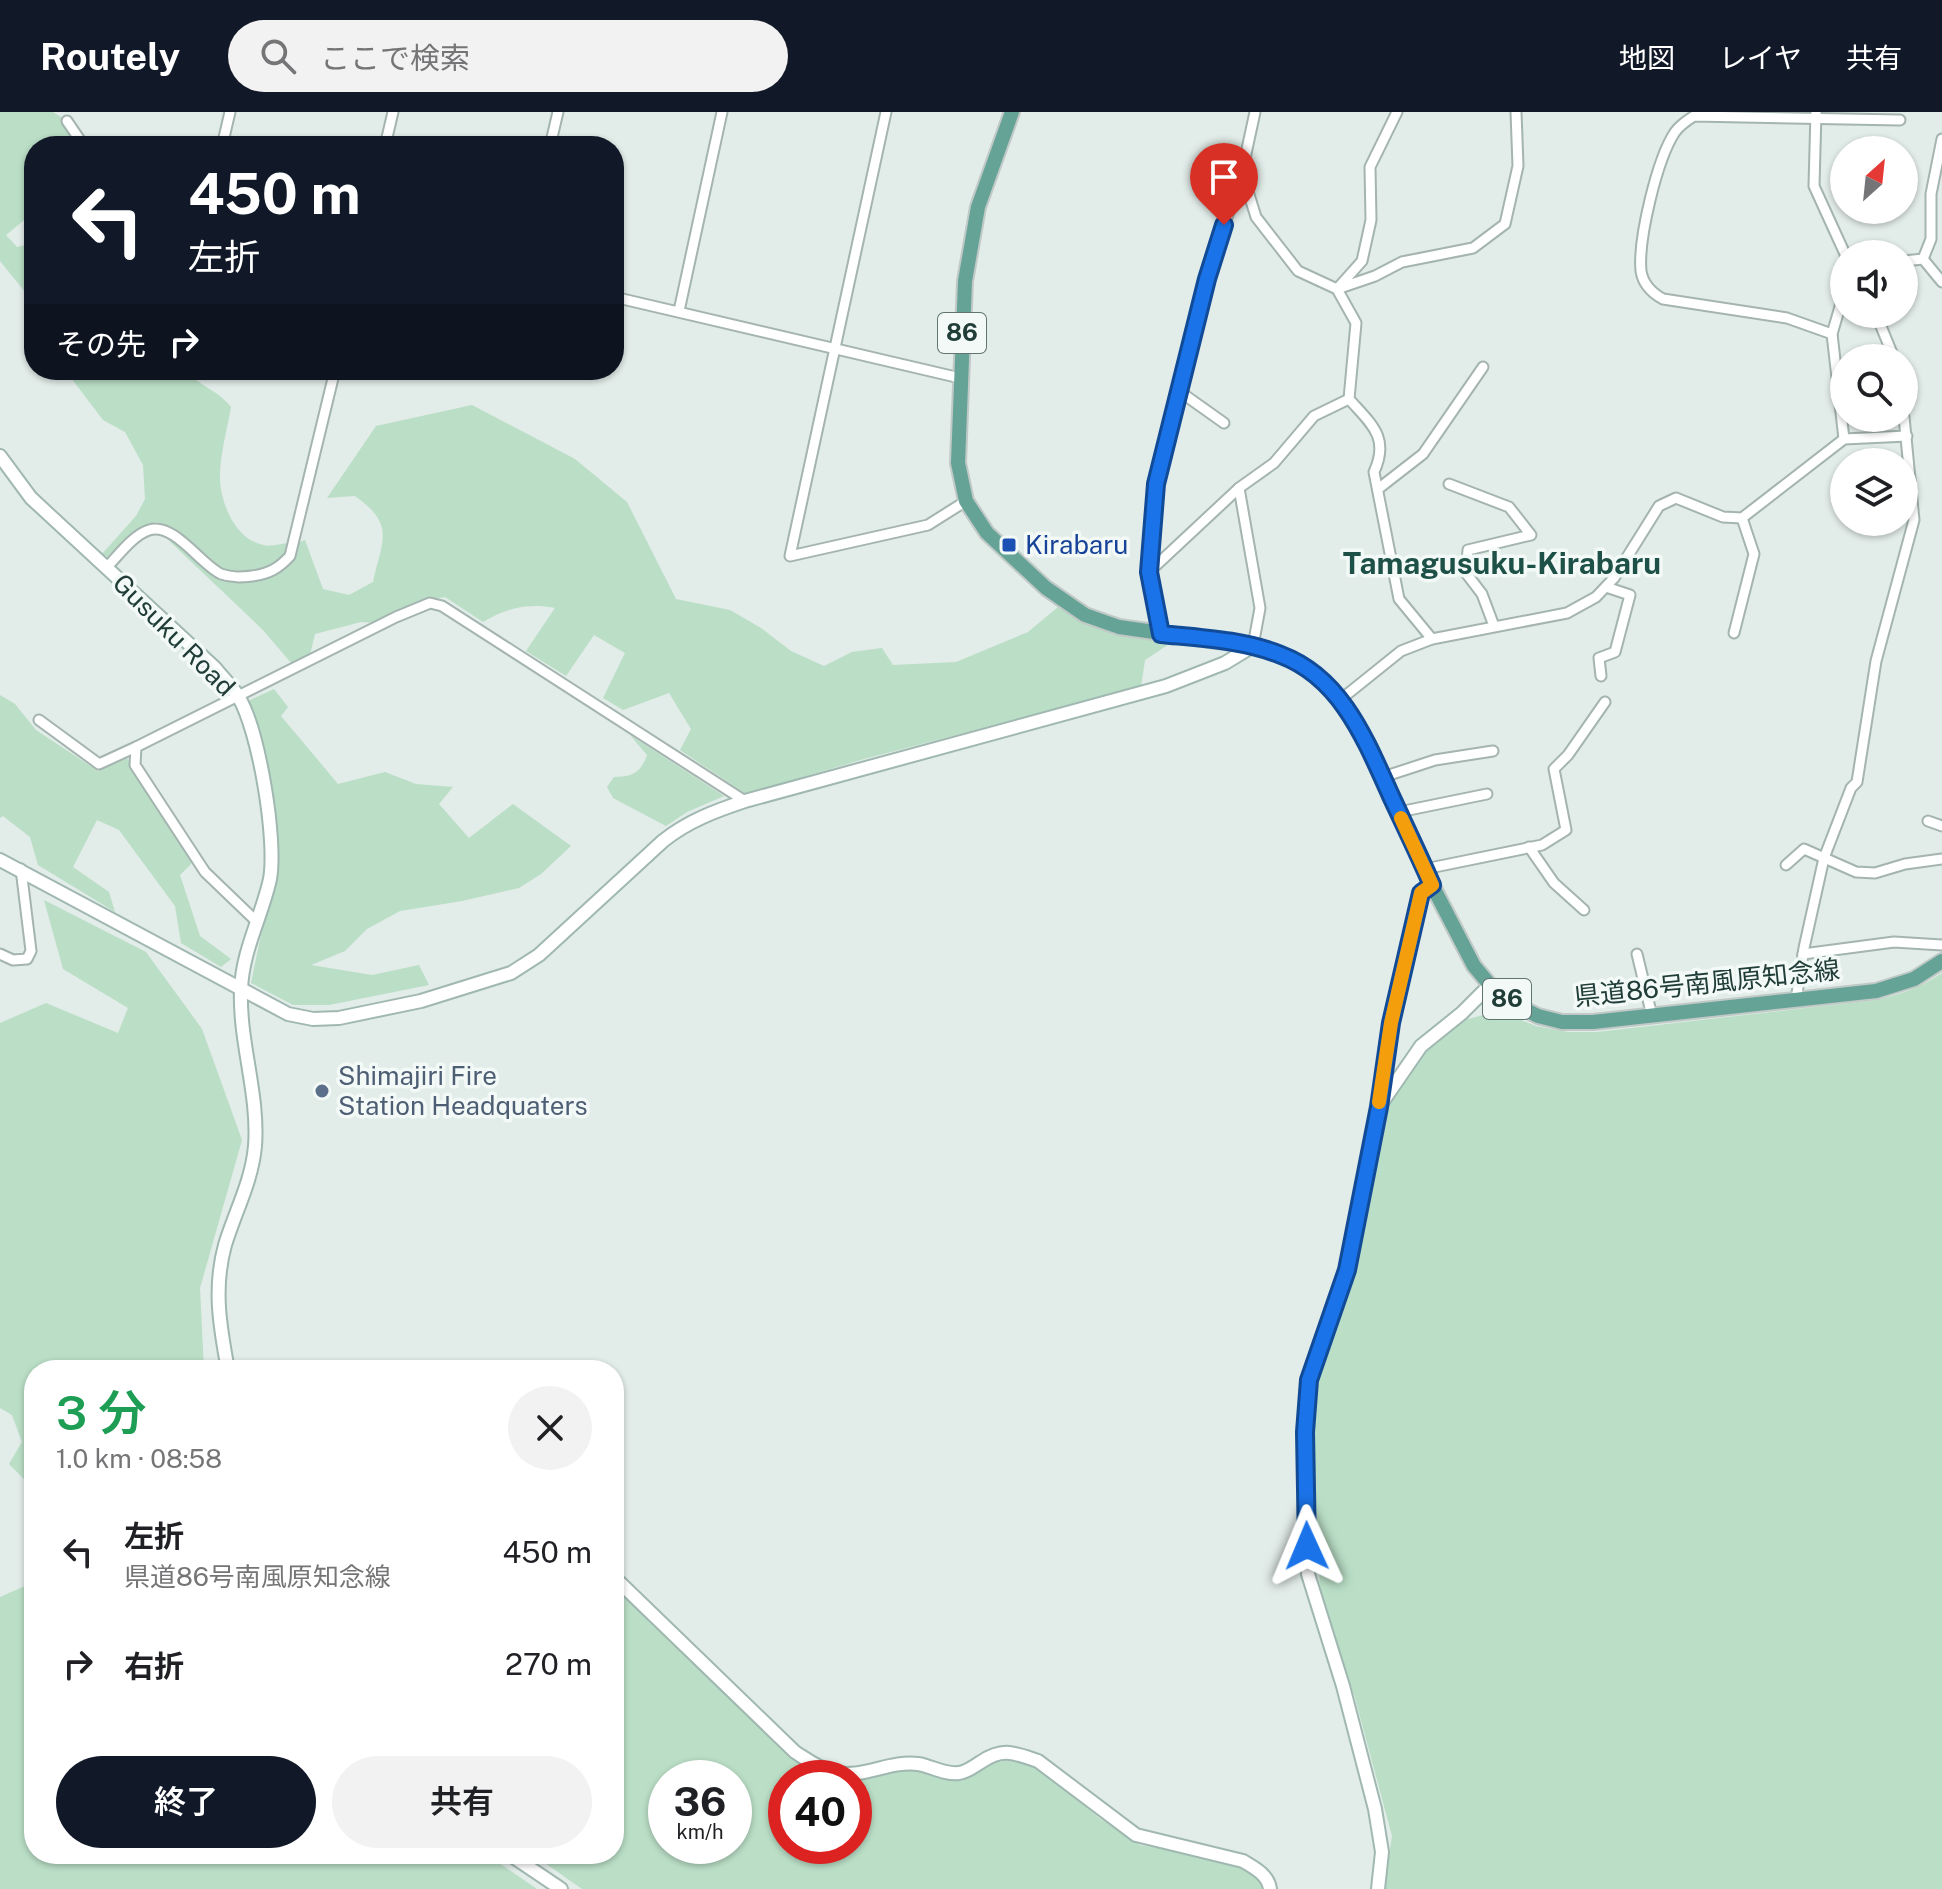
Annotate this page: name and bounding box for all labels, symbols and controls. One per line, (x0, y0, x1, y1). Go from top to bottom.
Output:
search box (228, 20, 788, 92)
text: Routely (40, 34, 180, 79)
icon: search (256, 34, 300, 78)
text: ここで検索 (320, 40, 470, 76)
text: 地図 (1619, 41, 1675, 74)
text: レイヤ (1719, 41, 1802, 74)
text: 共有 (1846, 41, 1902, 74)
north arrow (1830, 136, 1918, 224)
map controls (1830, 136, 1918, 536)
pin (1190, 143, 1258, 225)
icon: arrive (1202, 155, 1246, 199)
text: 450 m (188, 161, 361, 227)
icon: left (56, 168, 160, 272)
text: 左折 (188, 236, 260, 278)
button: sound (1830, 240, 1918, 328)
road number: 86 (938, 313, 986, 353)
icon: right (162, 320, 206, 364)
text: その先 (56, 326, 146, 362)
button: search (1830, 344, 1918, 432)
button: layers (1830, 448, 1918, 536)
place label: Kirabaru (1025, 529, 1128, 560)
marker: Kirabaru (1000, 536, 1018, 554)
district label: Tamagusuku-Kirabaru (1343, 545, 1661, 581)
street label: Gusuku Road (107, 567, 242, 702)
street label: 県道86号南風原知念線 (1573, 953, 1841, 1012)
road number: 86 (1483, 979, 1531, 1019)
place label: Shimajiri Fire Station Headquaters (338, 1060, 588, 1121)
marker: Shimajiri Fire Station Headquaters (313, 1082, 331, 1100)
text: 3 分 (56, 1384, 146, 1441)
button: close (508, 1386, 592, 1470)
text: 1.0 km · 08:58 (56, 1443, 222, 1474)
position arrow (1265, 1504, 1349, 1588)
text: 左折 (124, 1518, 184, 1554)
icon: left (56, 1530, 100, 1574)
text: 450 m (503, 1534, 592, 1570)
text: 県道86号南風原知念線 (124, 1561, 391, 1592)
icon: right (56, 1642, 100, 1686)
text: 270 m (505, 1646, 592, 1682)
text: 右折 (124, 1648, 184, 1684)
button: 終了 (56, 1756, 316, 1848)
button: 共有 (332, 1756, 592, 1848)
speed limit sign: 40 (768, 1760, 872, 1864)
text: 36 (674, 1778, 726, 1825)
text: km/h (676, 1820, 724, 1844)

